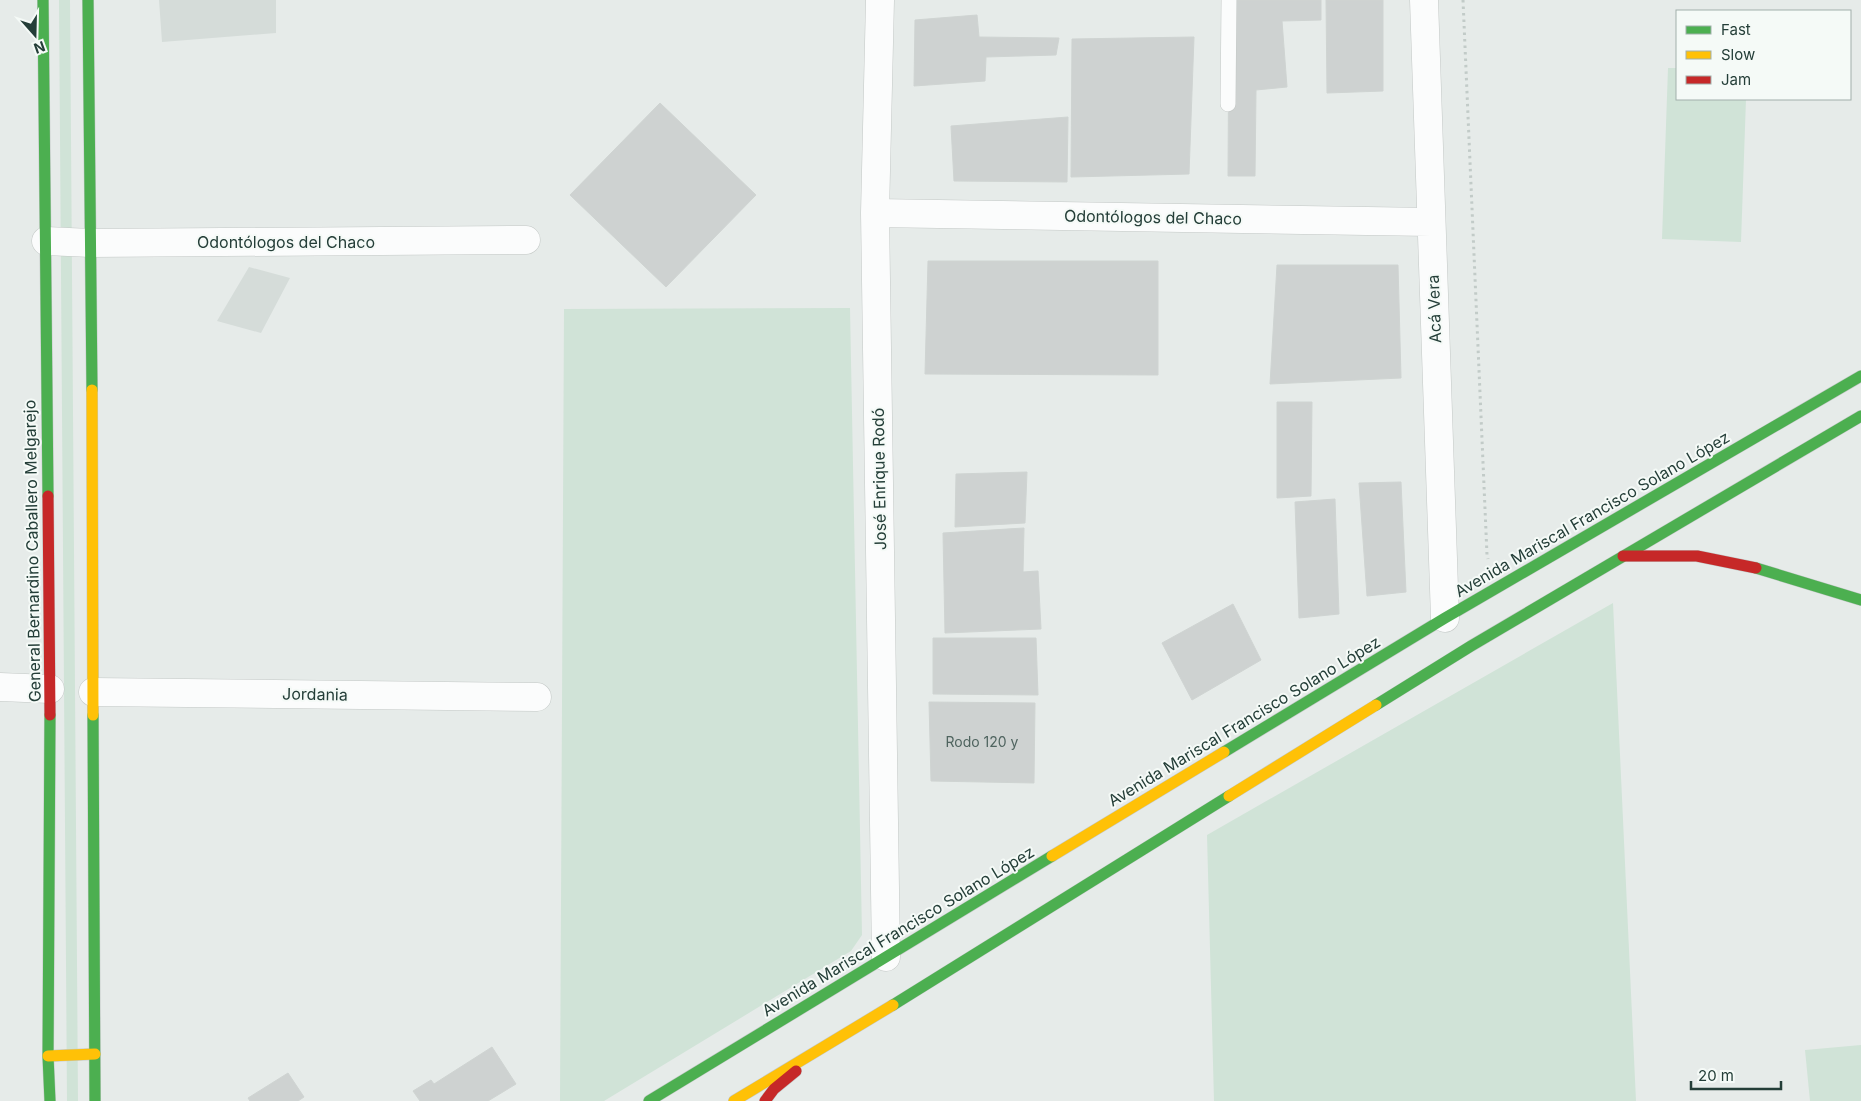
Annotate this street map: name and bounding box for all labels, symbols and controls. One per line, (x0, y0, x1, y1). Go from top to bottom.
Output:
north arrow (10, 10, 60, 60)
legend (1676, 10, 1851, 100)
text: Fast (1721, 20, 1751, 39)
text: N (32, 38, 48, 57)
text: Slow (1721, 45, 1755, 64)
text: Jam (1721, 70, 1751, 89)
street label: Odontólogos del Chaco (1064, 205, 1242, 229)
street label: Odontólogos del Chaco (197, 232, 375, 252)
street label: Acá Vera (1423, 274, 1445, 344)
street label: General Bernardino Caballero Melgarejo (19, 400, 45, 702)
street label: José Enrique Rodó (868, 408, 890, 550)
street label: Avenida Mariscal Francisco Solano López (1451, 427, 1733, 601)
street label: Avenida Mariscal Francisco Solano López (1104, 632, 1384, 810)
street label: Jordania (282, 683, 348, 705)
house number: Rodo 120 y (946, 733, 1019, 750)
street label: Avenida Mariscal Francisco Solano López (758, 842, 1038, 1020)
scale bar (1691, 1058, 1781, 1090)
text: 20 m (1698, 1066, 1734, 1085)

